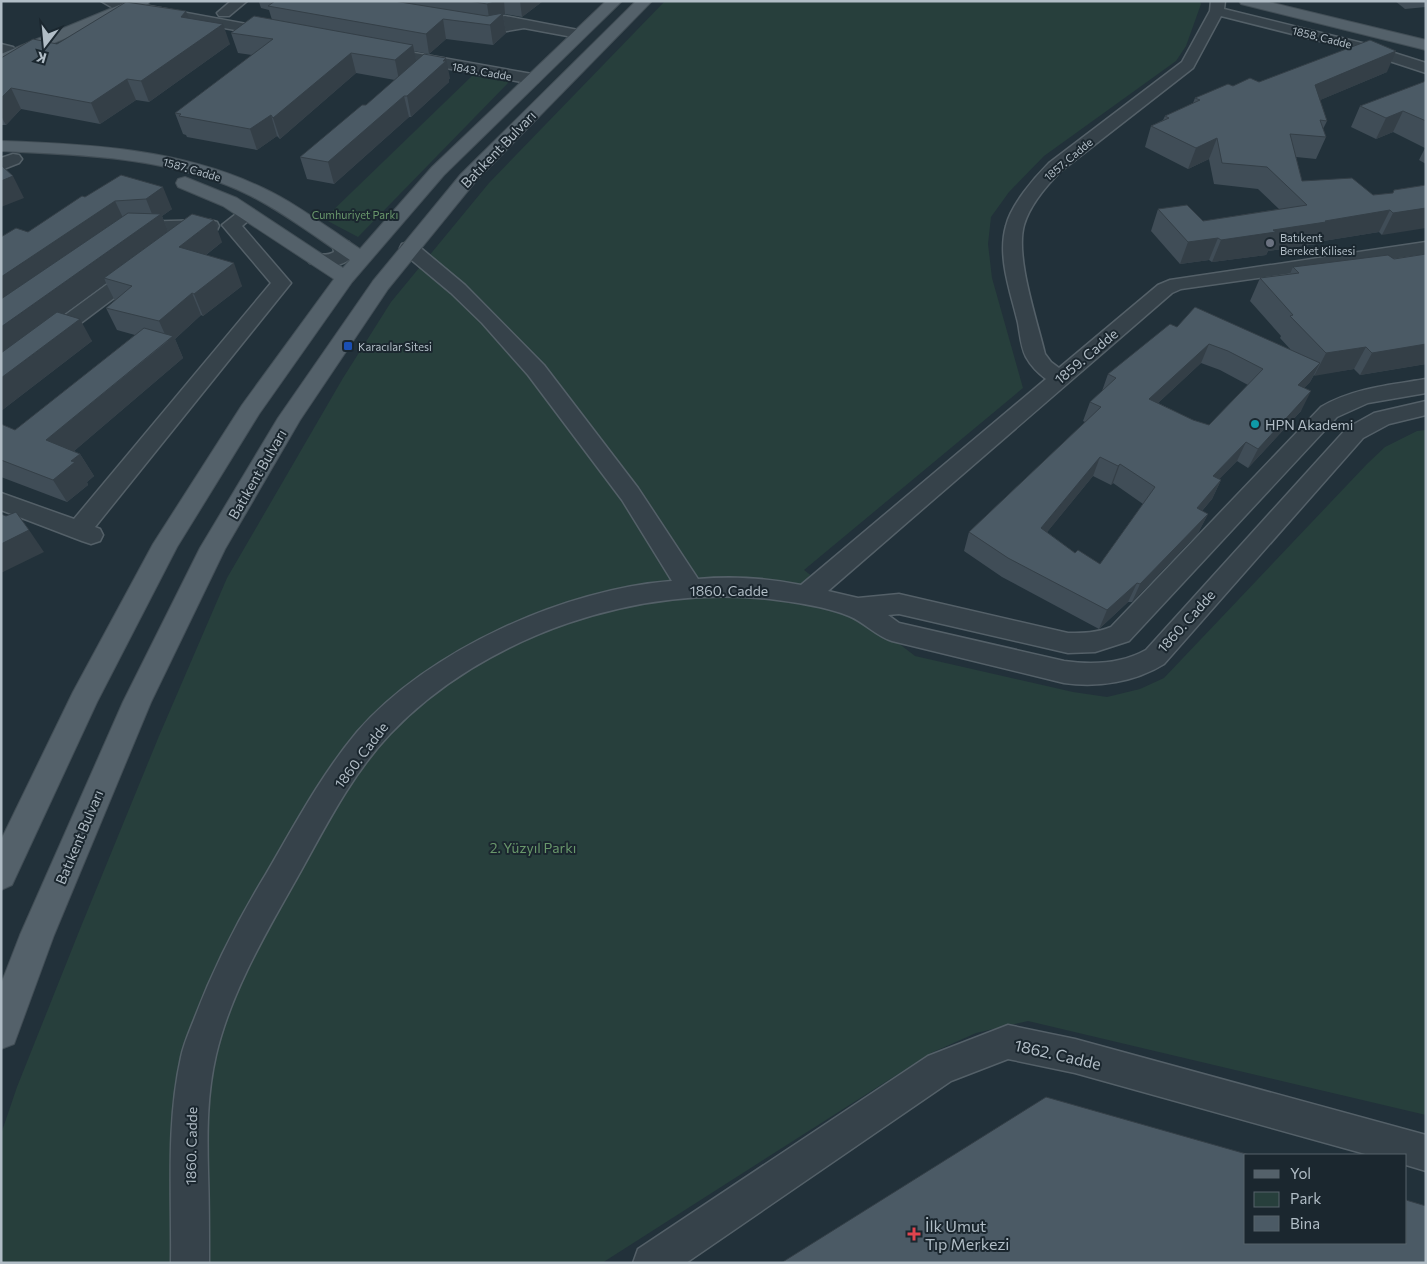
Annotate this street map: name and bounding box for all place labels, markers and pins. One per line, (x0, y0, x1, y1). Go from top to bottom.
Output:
place label: Batıkent Bereket Kilisesi (1280, 231, 1356, 257)
marker: Batıkent Bereket Kilisesi (1264, 237, 1276, 249)
marker: Karacılar Sitesi (342, 340, 354, 352)
place label: Karacılar Sitesi (358, 340, 432, 353)
place label: HPN Akademi (1265, 416, 1353, 433)
marker: HPN Akademi (1249, 418, 1261, 430)
place label: İlk Umut Tıp Merkezi (925, 1216, 1009, 1253)
marker: İlk Umut Tıp Merkezi (907, 1227, 921, 1241)

